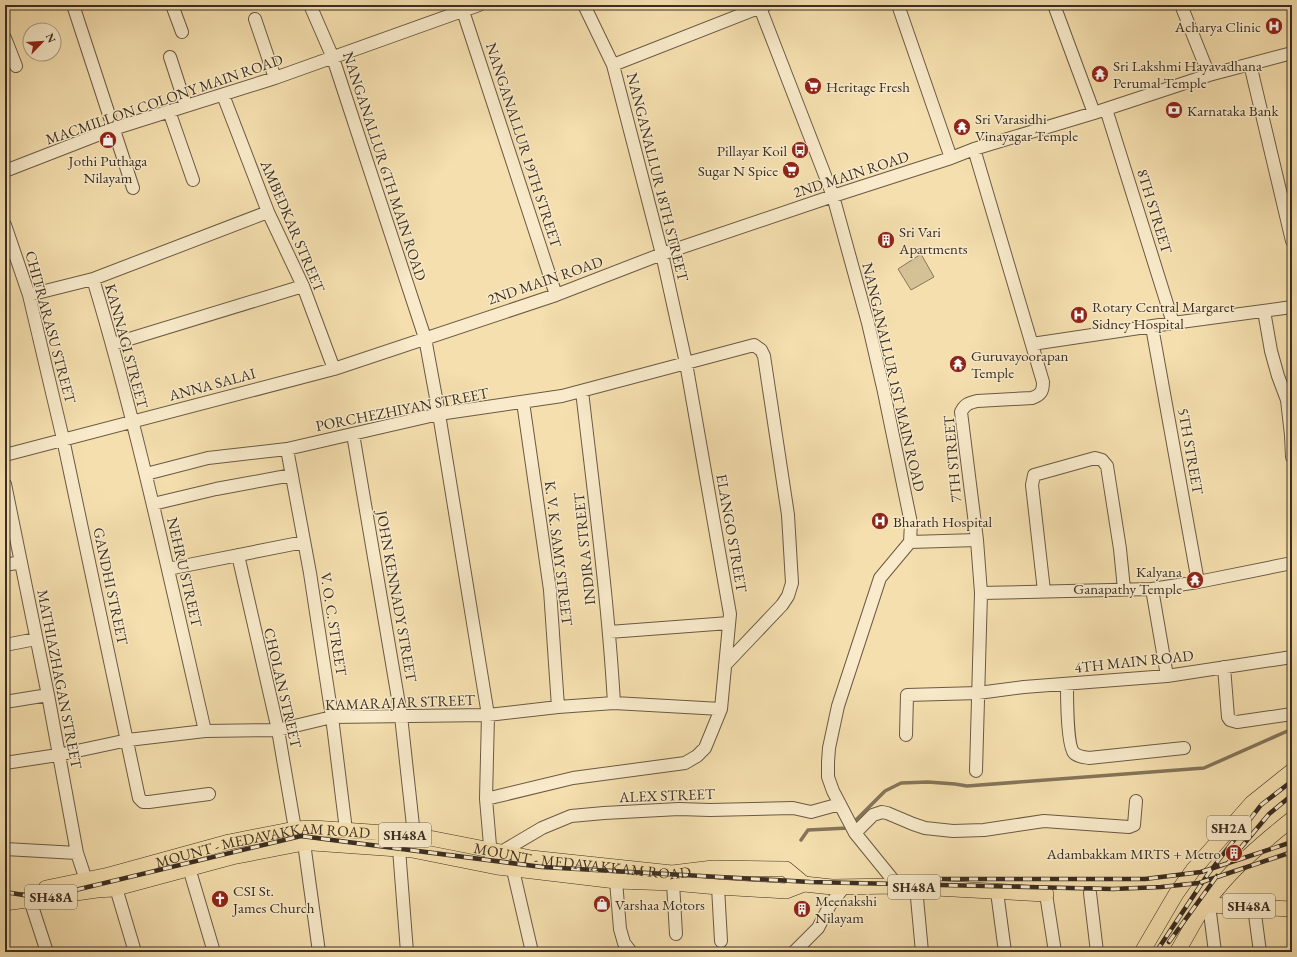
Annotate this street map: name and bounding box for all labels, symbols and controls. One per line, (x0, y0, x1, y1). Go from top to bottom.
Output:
hospital icon: Acharya Clinic (1264, 16, 1284, 36)
place label: Acharya Clinic (1174, 17, 1261, 36)
north arrow (22, 22, 62, 62)
text: N (43, 31, 59, 45)
street label: NANGANALLUR 19TH STREET (482, 40, 566, 251)
street label: MACMILLON COLONY MAIN ROAD (43, 49, 285, 149)
street label: NANGANALLUR 6TH MAIN ROAD (339, 49, 431, 283)
place label: Sri Lakshmi Hayavadhana Perumal Temple (1113, 56, 1262, 92)
temple icon: Sri Lakshmi Hayavadhana Perumal Temple (1090, 64, 1110, 84)
street label: NANGANALLUR 18TH STREET (623, 71, 693, 284)
supermarket icon: Heritage Fresh (803, 76, 823, 96)
place label: Heritage Fresh (826, 77, 910, 96)
bank icon: Karnataka Bank (1164, 100, 1184, 120)
place label: Karnataka Bank (1187, 101, 1280, 120)
place label: Sri Varasidhi Vinayagar Temple (975, 109, 1078, 145)
temple icon: Sri Varasidhi Vinayagar Temple (952, 117, 972, 137)
shop icon: Jothi Puthaga Nilayam (98, 130, 118, 150)
bus stop icon: Pillayar Koil (790, 140, 810, 160)
place label: Pillayar Koil (717, 141, 787, 160)
street label: 2ND MAIN ROAD (791, 146, 911, 202)
place label: Jothi Puthaga Nilayam (67, 151, 147, 187)
street label: AMBEDKAR STREET (256, 156, 330, 296)
supermarket icon: Sugar N Spice (781, 160, 801, 180)
place label: Sugar N Spice (698, 161, 778, 180)
street label: 8TH STREET (1133, 167, 1177, 256)
place label: Sri Vari Apartments (898, 222, 968, 258)
building icon: Sri Vari Apartments (876, 230, 896, 250)
street label: CHITRARASU STREET (22, 249, 81, 406)
street label: 2ND MAIN ROAD (485, 251, 605, 309)
street label: NANGANALLUR 1ST MAIN ROAD (858, 261, 930, 493)
street label: KANNAGI STREET (101, 282, 153, 411)
place label: Rotary Central Margaret Sidney Hospital (1092, 297, 1235, 333)
hospital icon: Rotary Central Margaret Sidney Hospital (1069, 305, 1089, 325)
place label: Guruvayoorapan Temple (971, 346, 1068, 382)
temple icon: Guruvayoorapan Temple (948, 354, 968, 374)
street label: ANNA SALAI (166, 363, 258, 405)
street label: PORCHEZHIYAN STREET (314, 383, 491, 435)
street label: 5TH STREET (1174, 406, 1208, 496)
street label: 7TH STREET (939, 414, 965, 503)
street label: ELANGO STREET (712, 472, 752, 594)
street label: K. V. K. SAMY STREET (541, 480, 577, 627)
street label: INDIRA STREET (569, 491, 599, 606)
street label: JOHN KENNADY STREET (372, 507, 422, 684)
hospital icon: Bharath Hospital (870, 511, 890, 531)
place label: Bharath Hospital (893, 512, 993, 531)
street label: NEHRU STREET (163, 515, 207, 630)
street label: GANDHI STREET (89, 526, 133, 647)
place label: Kalyana Ganapathy Temple (1073, 562, 1182, 598)
temple icon: Kalyana Ganapathy Temple (1185, 570, 1205, 590)
street label: V. O. C. STREET (316, 571, 352, 678)
street label: MATHIAZHAGAN STREET (33, 588, 87, 771)
street label: CHOLAN STREET (260, 626, 306, 751)
street label: 4TH MAIN ROAD (1074, 645, 1194, 677)
street label: KAMARAJAR STREET (325, 690, 476, 714)
street label: ALEX STREET (618, 784, 716, 806)
road number: SH2A (1207, 816, 1251, 840)
street label: MOUNT - MEDAVAKKAM ROAD (153, 818, 371, 871)
road number: SH48A (379, 823, 431, 847)
street label: MOUNT - MEDAVAKKAM ROAD (472, 838, 692, 883)
building icon: Adambakkam MRTS + Metro (1224, 843, 1244, 863)
place label: Adambakkam MRTS + Metro (1045, 844, 1221, 863)
road number: SH48A (888, 875, 940, 899)
place label: CSI St. James Church (231, 881, 315, 917)
road number: SH48A (25, 885, 77, 909)
church icon: CSI St. James Church (210, 889, 230, 909)
place label: Meenakshi Nilayam (815, 891, 877, 927)
shop icon: Varshaa Motors (592, 894, 612, 914)
road number: SH48A (1223, 894, 1275, 918)
place label: Varshaa Motors (615, 895, 705, 914)
building icon: Meenakshi Nilayam (792, 899, 812, 919)

